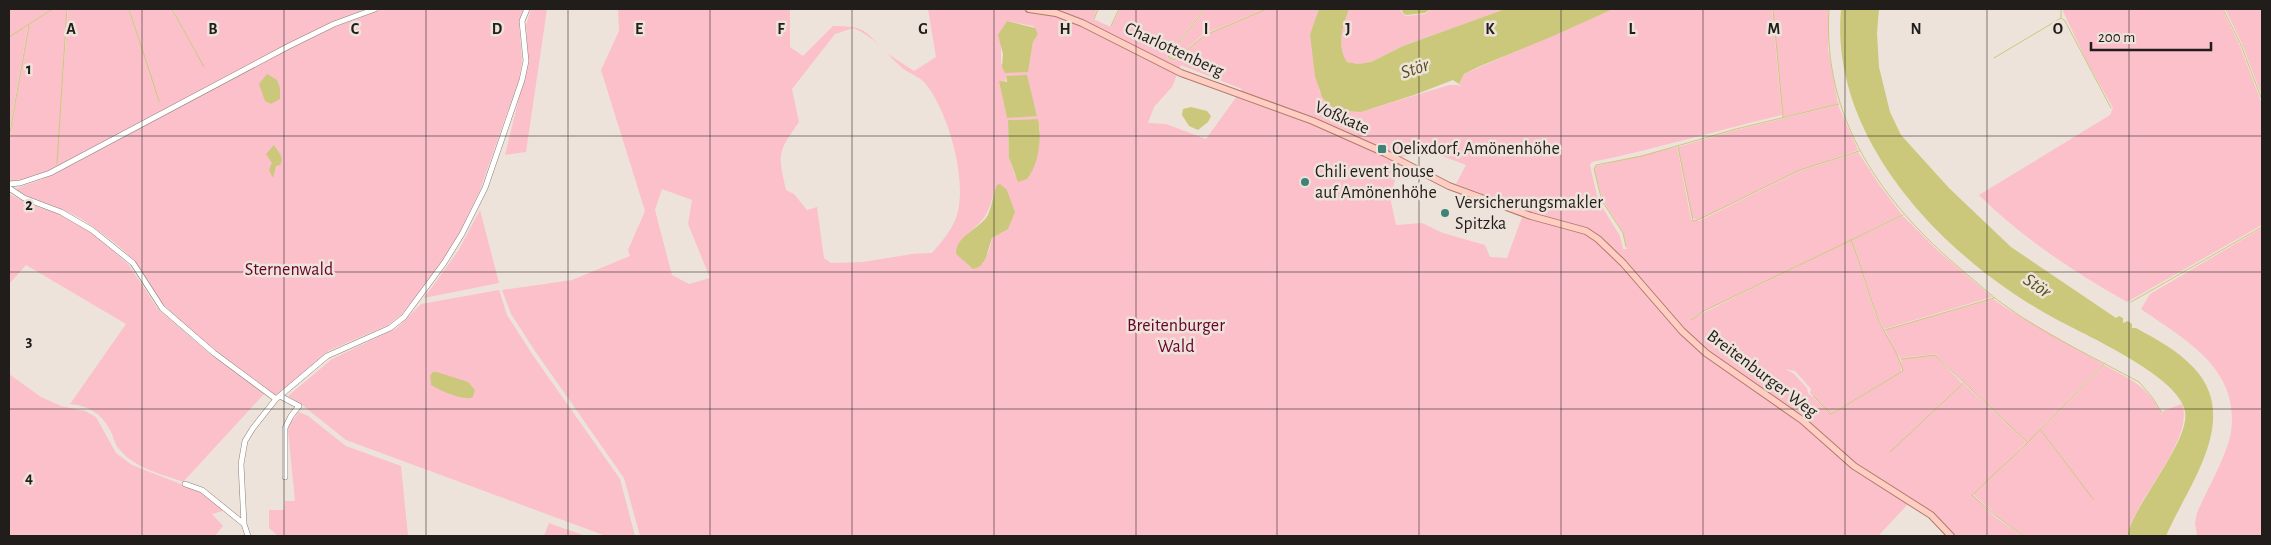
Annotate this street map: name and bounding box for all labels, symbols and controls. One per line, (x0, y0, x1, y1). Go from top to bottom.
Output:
street label: Charlottenberg (1122, 19, 1226, 81)
scale bar (2091, 20, 2211, 52)
text: A (66, 21, 76, 37)
text: B (208, 21, 218, 37)
text: C (351, 21, 360, 37)
text: D (492, 21, 503, 37)
text: E (635, 21, 643, 37)
text: F (777, 21, 785, 37)
text: G (918, 21, 928, 37)
text: H (1059, 21, 1071, 37)
text: I (1204, 21, 1208, 37)
text: J (1345, 21, 1351, 37)
text: K (1485, 21, 1495, 37)
text: L (1629, 21, 1636, 37)
text: M (1768, 21, 1780, 37)
text: N (1910, 21, 1922, 37)
text: O (2053, 21, 2063, 37)
text: 200 m (2098, 30, 2135, 45)
water label: Stör (1398, 55, 1432, 83)
text: 1 (26, 61, 32, 77)
street label: Voßkate (1312, 98, 1372, 138)
place label: Oelixdorf, Amönenhöhe (1392, 140, 1560, 158)
marker: Oelixdorf, Amönenhöhe (1376, 143, 1388, 155)
place label: Chili event house auf Amönenhöhe (1315, 163, 1437, 202)
marker: Chili event house auf Amönenhöhe (1299, 176, 1311, 188)
place label: Versicherungsmakler Spitzka (1455, 194, 1603, 233)
text: 2 (25, 197, 33, 213)
marker: Versicherungsmakler Spitzka (1439, 207, 1451, 219)
park label: Sternenwald (245, 261, 333, 279)
water label: Stör (2020, 270, 2055, 302)
park label: Breitenburger Wald (1127, 317, 1225, 356)
street label: Breitenburger Weg (1703, 327, 1821, 421)
text: 3 (26, 333, 33, 349)
text: 4 (25, 470, 33, 486)

